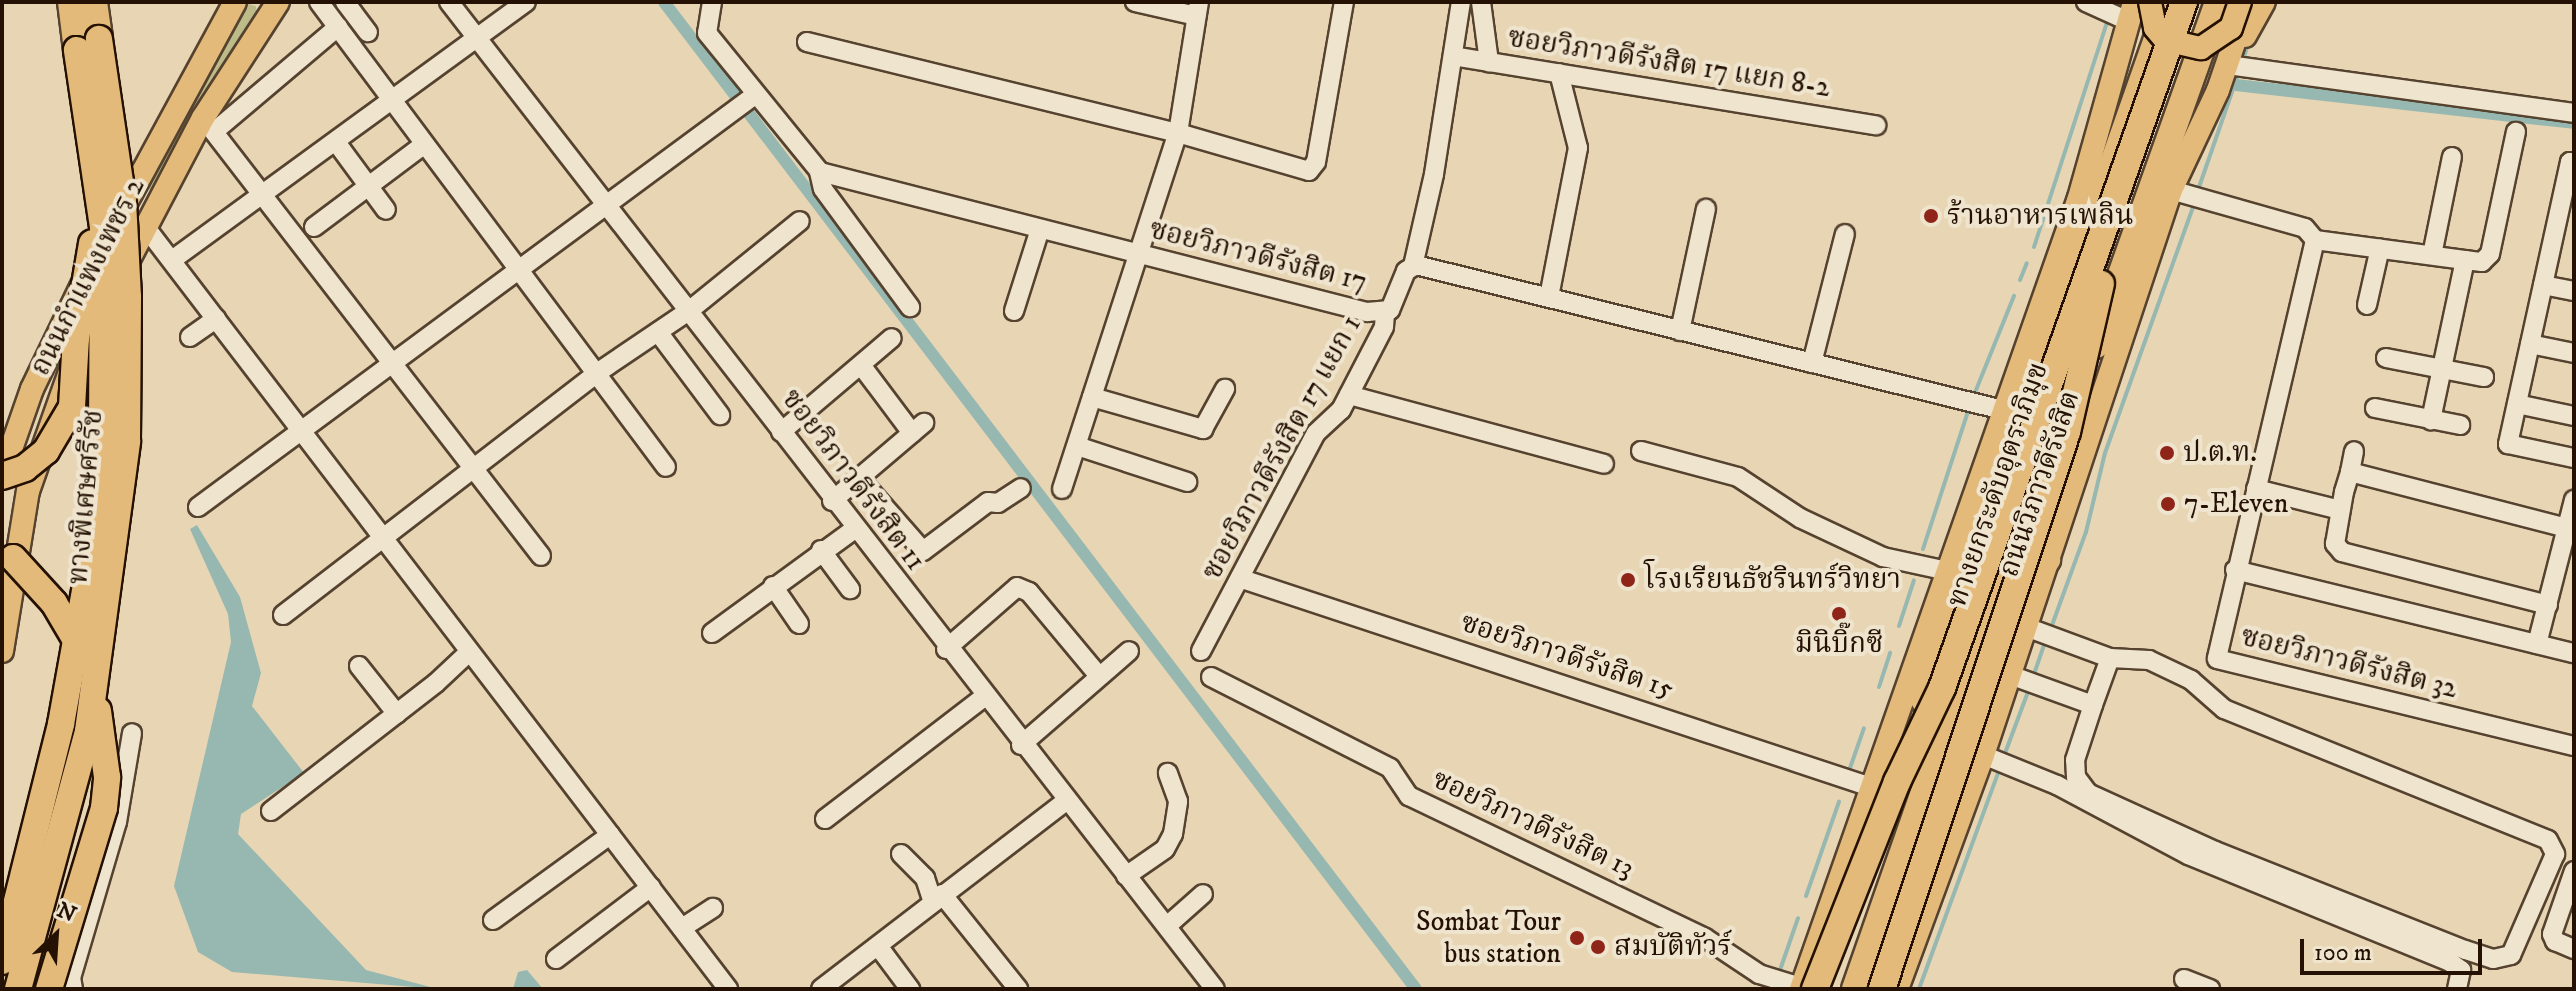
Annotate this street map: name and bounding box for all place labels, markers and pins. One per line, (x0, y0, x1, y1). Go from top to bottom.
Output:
place label: ร้านอาหารเพลิน (1947, 199, 2134, 233)
marker: ร้านอาหารเพลิน (1922, 207, 1940, 225)
place label: ป.ต.ท. (2183, 436, 2257, 470)
marker: ป.ต.ท. (2158, 444, 2176, 462)
place label: 7-Eleven (2184, 487, 2288, 521)
marker: 7-Eleven (2159, 495, 2177, 513)
place label: โรงเรียนธัชรินทร์วิทยา (1644, 563, 1901, 597)
marker: โรงเรียนธัชรินทร์วิทยา (1619, 571, 1637, 589)
marker: มินิบิ๊กซี (1830, 605, 1848, 623)
place label: มินิบิ๊กซี (1795, 627, 1883, 661)
place label: Sombat Tour bus station (1416, 905, 1561, 971)
marker: Sombat Tour bus station (1568, 929, 1586, 947)
place label: สมบัติทัวร์ (1614, 930, 1731, 964)
marker: สมบัติทัวร์ (1589, 938, 1607, 956)

